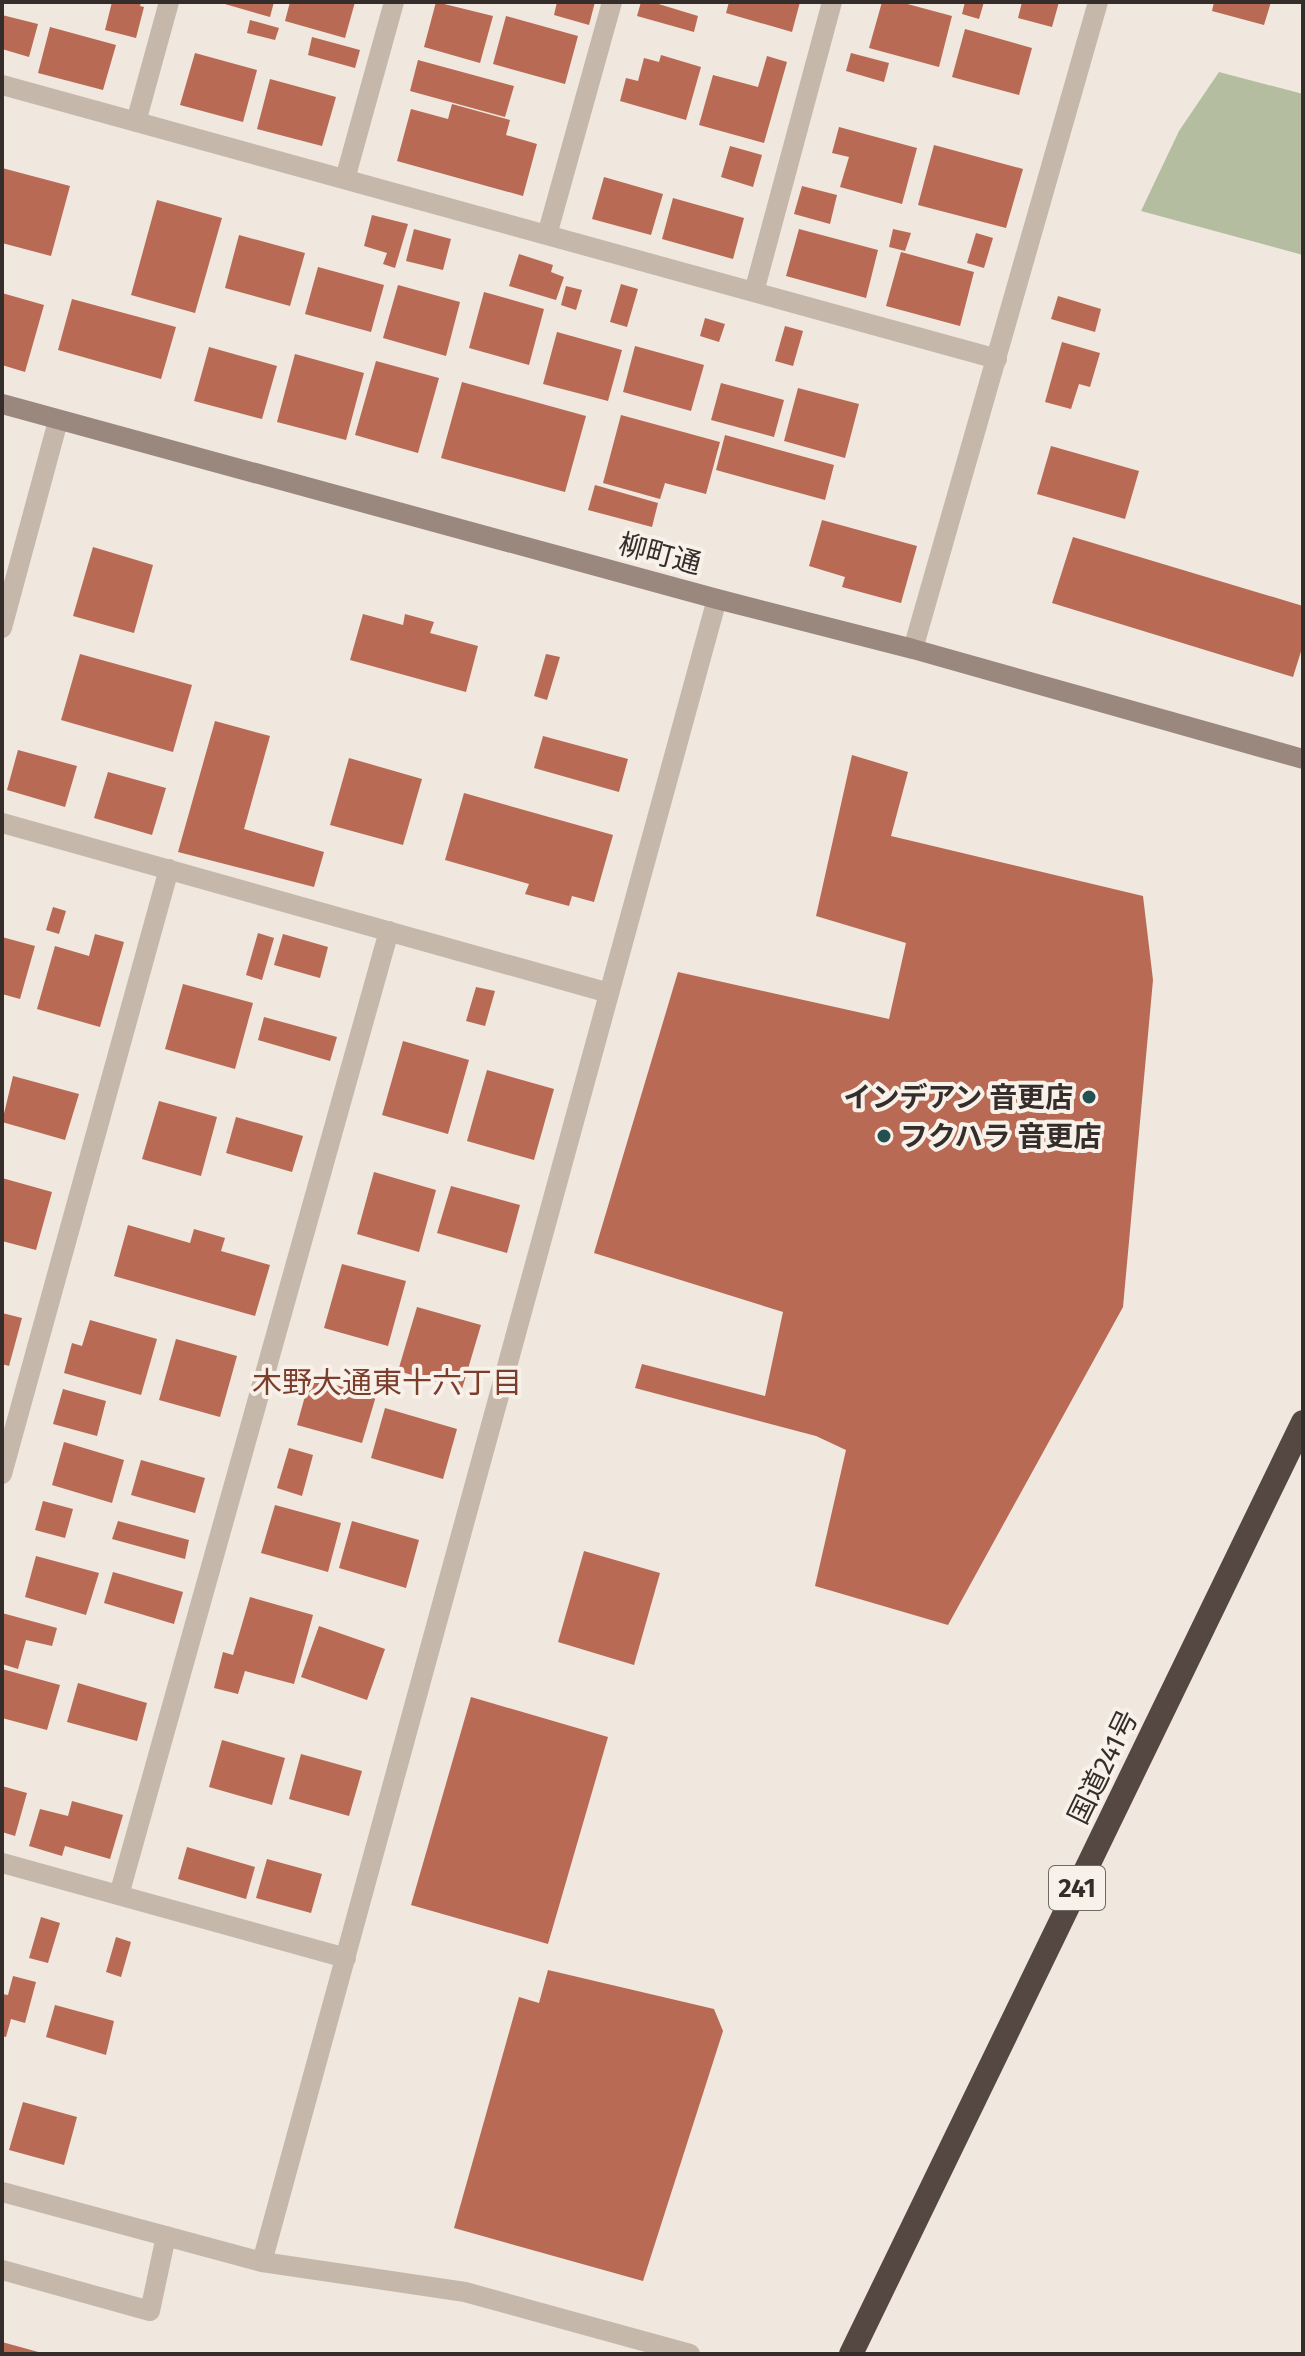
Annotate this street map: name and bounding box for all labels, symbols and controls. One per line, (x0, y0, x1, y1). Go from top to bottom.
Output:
street label: 柳町通 (615, 527, 705, 581)
place label: インデアン 音更店 (843, 1081, 1073, 1114)
marker: インデアン 音更店 (1080, 1088, 1098, 1106)
place label: フクハラ 音更店 (900, 1120, 1101, 1153)
marker: フクハラ 音更店 (875, 1127, 893, 1145)
district label: 木野大通東十六丁目 (252, 1365, 522, 1401)
street label: 国道241号 (1061, 1705, 1145, 1829)
road number: 241 (1049, 1866, 1105, 1910)

